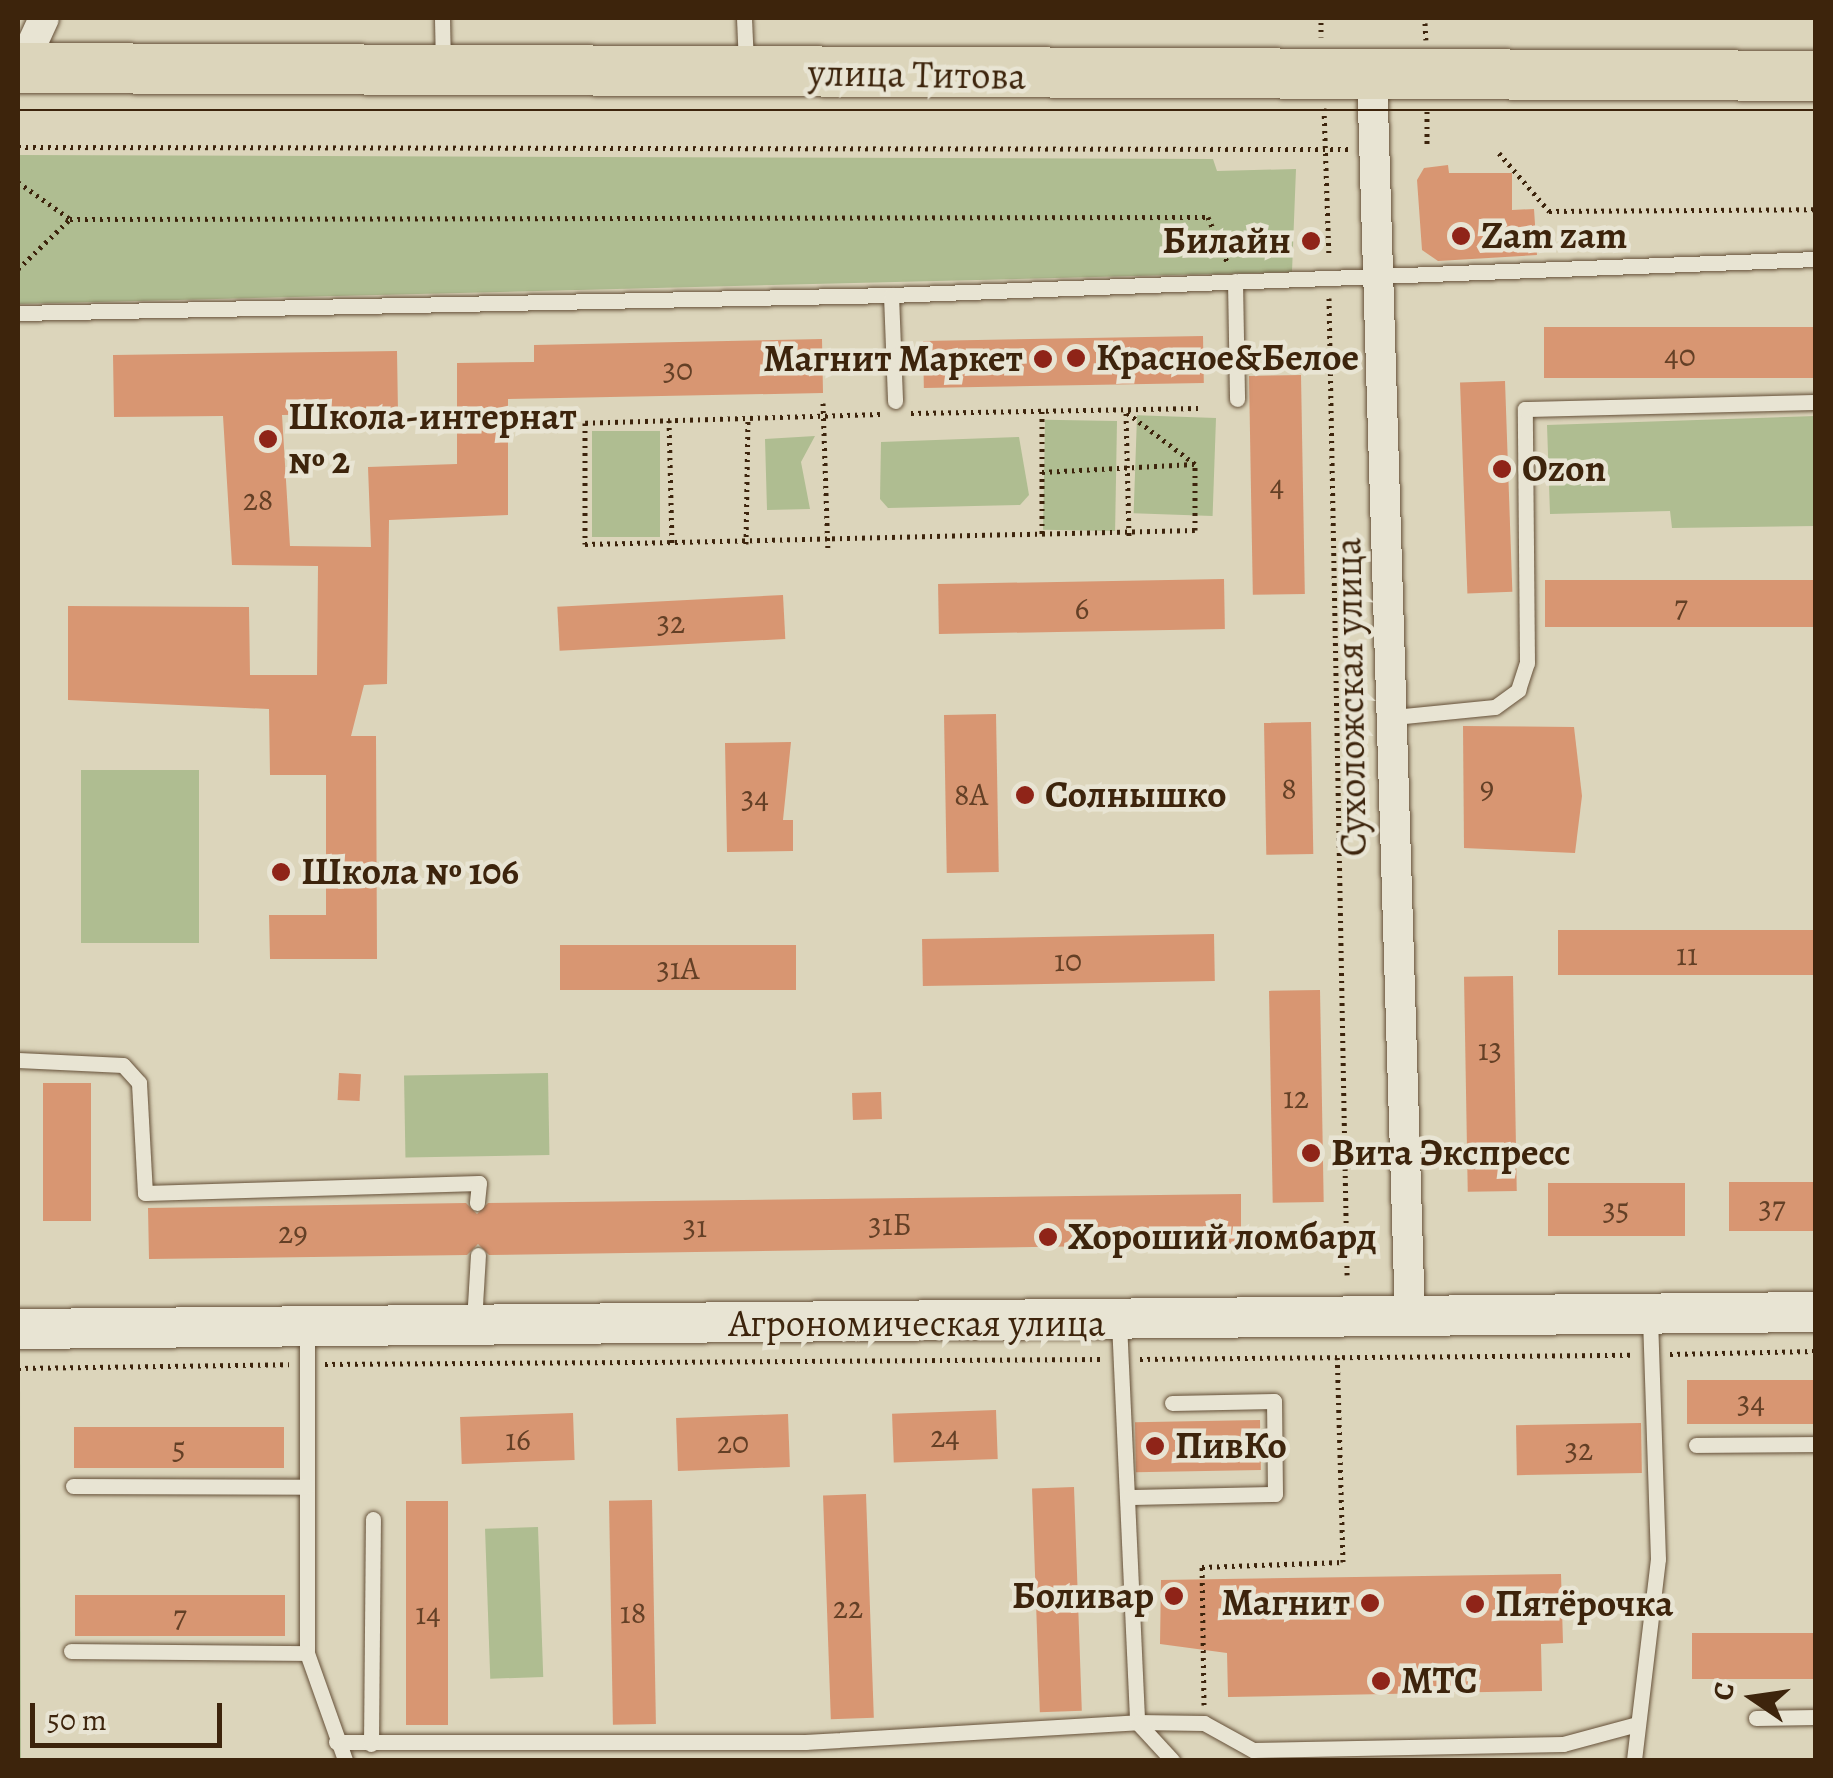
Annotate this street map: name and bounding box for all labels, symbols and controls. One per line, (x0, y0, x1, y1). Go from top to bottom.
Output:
street label: улица Титова (808, 50, 1026, 100)
place label: Zam zam (1481, 213, 1627, 259)
place label: Билайн (1162, 218, 1291, 264)
marker: Zam zam (1450, 225, 1472, 247)
marker: Билайн (1300, 230, 1322, 252)
place label: Красное&Белое (1096, 335, 1359, 381)
place label: Магнит Маркет (763, 336, 1023, 382)
house number: 40 (1664, 336, 1696, 374)
marker: Красное&Белое (1065, 347, 1087, 369)
marker: Магнит Маркет (1032, 348, 1054, 370)
house number: 30 (663, 350, 693, 388)
place label: Школа-интернат № 2 (288, 394, 577, 484)
marker: Школа-интернат № 2 (257, 428, 279, 450)
place label: Ozon (1522, 446, 1606, 492)
marker: Ozon (1491, 458, 1513, 480)
house number: 4 (1270, 466, 1284, 504)
house number: 28 (243, 480, 273, 518)
street label: Сухоложская улица (1325, 537, 1377, 857)
house number: 7 (1674, 587, 1688, 625)
house number: 6 (1075, 589, 1089, 627)
house number: 32 (657, 603, 685, 641)
house number: 9 (1480, 768, 1494, 806)
house number: 8 (1281, 769, 1297, 807)
place label: Солнышко (1045, 772, 1226, 818)
house number: 8А (954, 775, 988, 813)
house number: 34 (741, 778, 769, 816)
marker: Солнышко (1014, 784, 1036, 806)
place label: Школа № 106 (301, 849, 519, 895)
marker: Школа № 106 (270, 861, 292, 883)
house number: 11 (1676, 935, 1698, 973)
house number: 10 (1054, 941, 1082, 979)
house number: 31А (657, 949, 699, 987)
house number: 13 (1478, 1030, 1502, 1068)
house number: 12 (1283, 1078, 1309, 1116)
place label: Вита Экспресс (1331, 1130, 1571, 1176)
marker: Вита Экспресс (1300, 1142, 1322, 1164)
house number: 37 (1759, 1188, 1785, 1226)
house number: 35 (1602, 1190, 1630, 1228)
house number: 31Б (868, 1205, 912, 1243)
house number: 31 (683, 1207, 707, 1245)
house number: 29 (278, 1213, 308, 1251)
place label: Хороший ломбард (1068, 1214, 1377, 1260)
marker: Хороший ломбард (1037, 1226, 1059, 1248)
street label: Агрономическая улица (729, 1301, 1105, 1347)
house number: 34 (1737, 1383, 1765, 1421)
house number: 24 (930, 1417, 960, 1455)
house number: 16 (505, 1420, 531, 1458)
house number: 20 (717, 1423, 749, 1461)
place label: ПивКо (1175, 1423, 1287, 1469)
house number: 5 (172, 1429, 186, 1467)
house number: 32 (1565, 1430, 1593, 1468)
marker: ПивКо (1144, 1435, 1166, 1457)
place label: Боливар (1012, 1573, 1154, 1619)
place label: Магнит (1222, 1580, 1350, 1626)
place label: Пятёрочка (1495, 1581, 1673, 1627)
marker: Боливар (1163, 1585, 1185, 1607)
house number: 22 (833, 1588, 863, 1626)
marker: Магнит (1359, 1592, 1381, 1614)
house number: 18 (620, 1593, 646, 1631)
marker: Пятёрочка (1464, 1593, 1486, 1615)
house number: 14 (415, 1594, 441, 1632)
house number: 7 (173, 1597, 187, 1635)
north arrow (1703, 1648, 1803, 1748)
place label: МТС (1401, 1658, 1477, 1704)
marker: МТС (1370, 1670, 1392, 1692)
text: С (1703, 1679, 1744, 1704)
scale bar (35, 1683, 228, 1745)
text: 50 m (47, 1700, 107, 1740)

